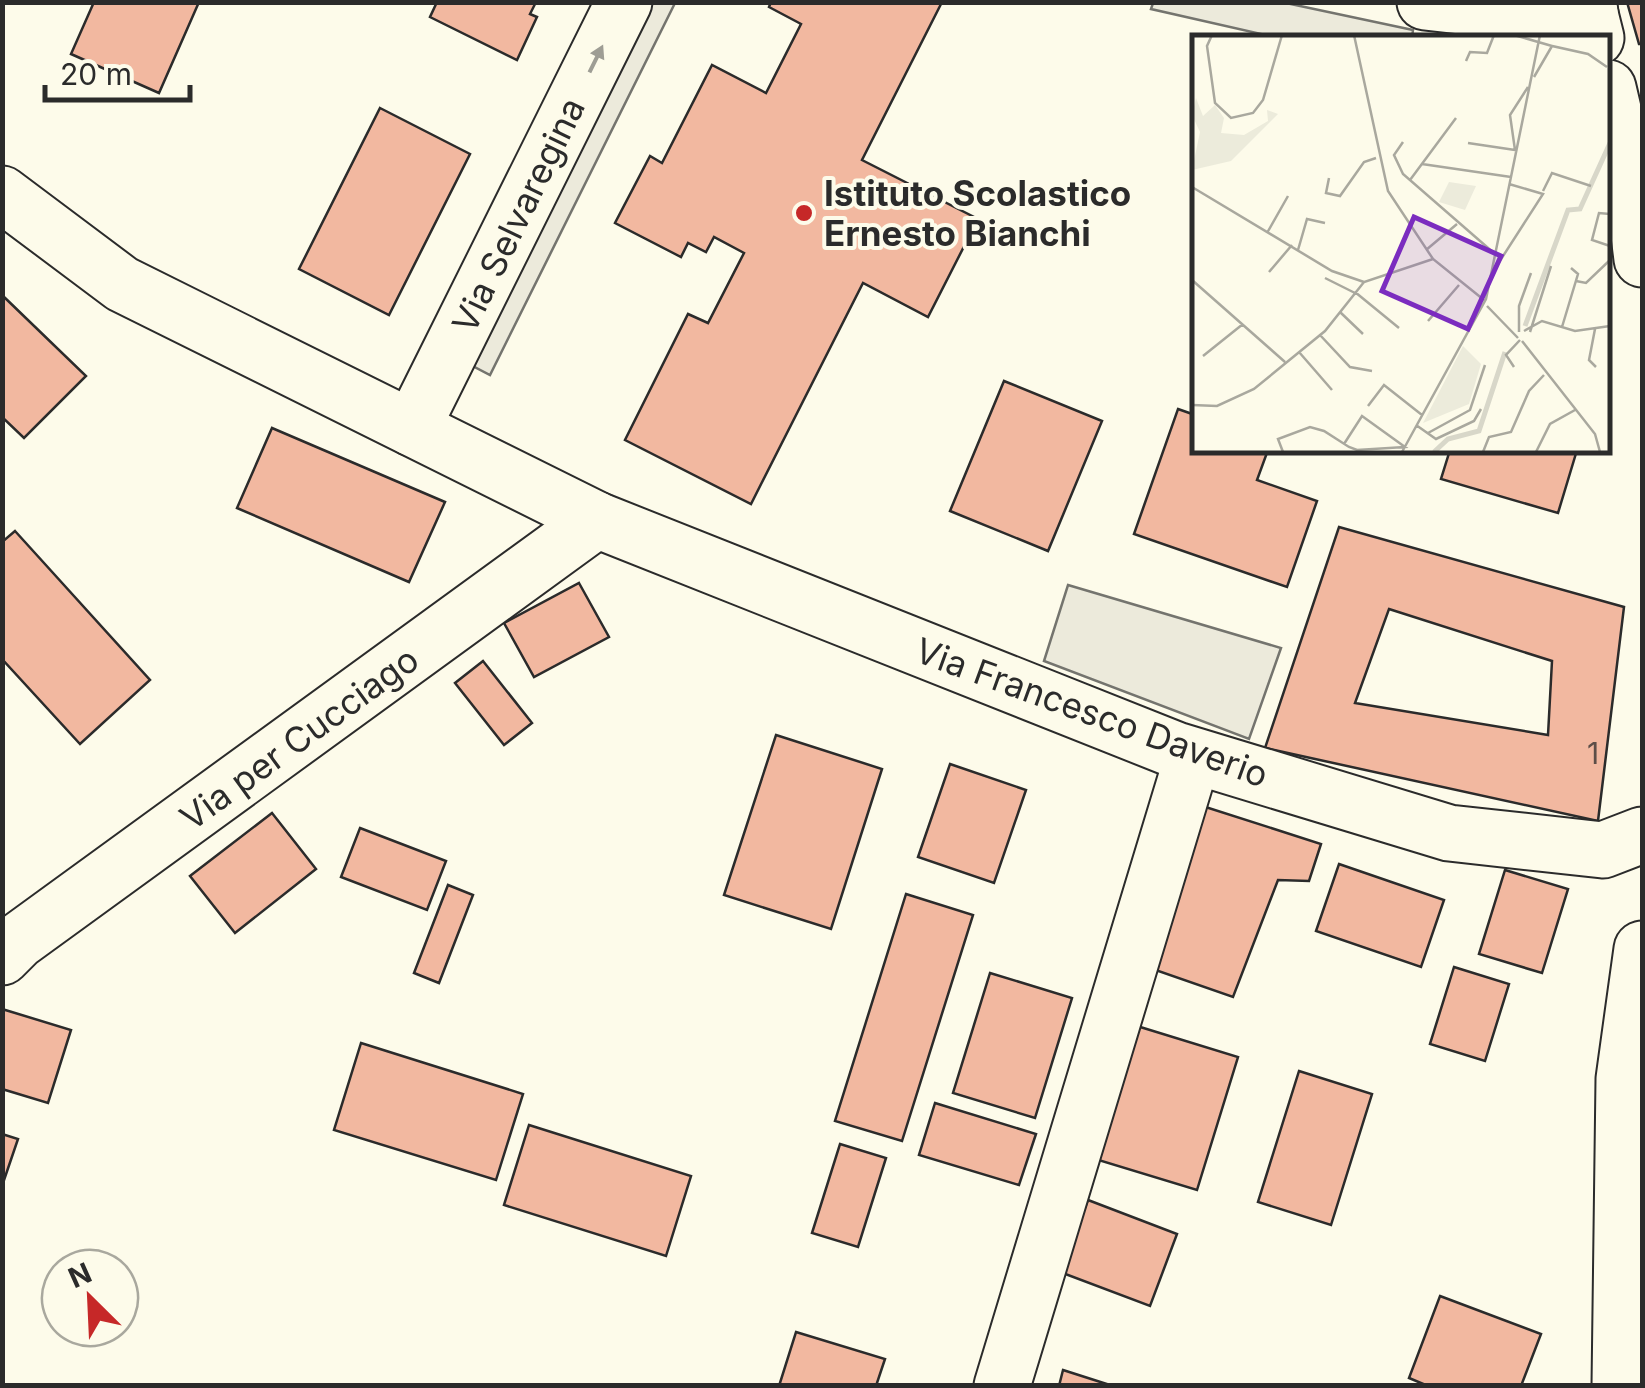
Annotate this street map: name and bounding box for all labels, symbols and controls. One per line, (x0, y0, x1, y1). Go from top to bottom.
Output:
inset map (1192, 35, 1610, 452)
scale bar (45, 40, 190, 102)
one-way arrow (587, 44, 604, 73)
text: 20 m (60, 56, 132, 92)
street label: Via Selvaregina (443, 91, 593, 339)
place label: Istituto Scolastico Ernesto Bianchi (824, 172, 1131, 254)
marker: Istituto Scolastico Ernesto Bianchi (793, 202, 815, 224)
street label: Via Francesco Daverio (910, 629, 1274, 795)
street label: Via per Cucciago (172, 638, 426, 838)
house number: 1 (1587, 735, 1599, 771)
north arrow (40, 1248, 140, 1348)
text: N (63, 1255, 96, 1295)

